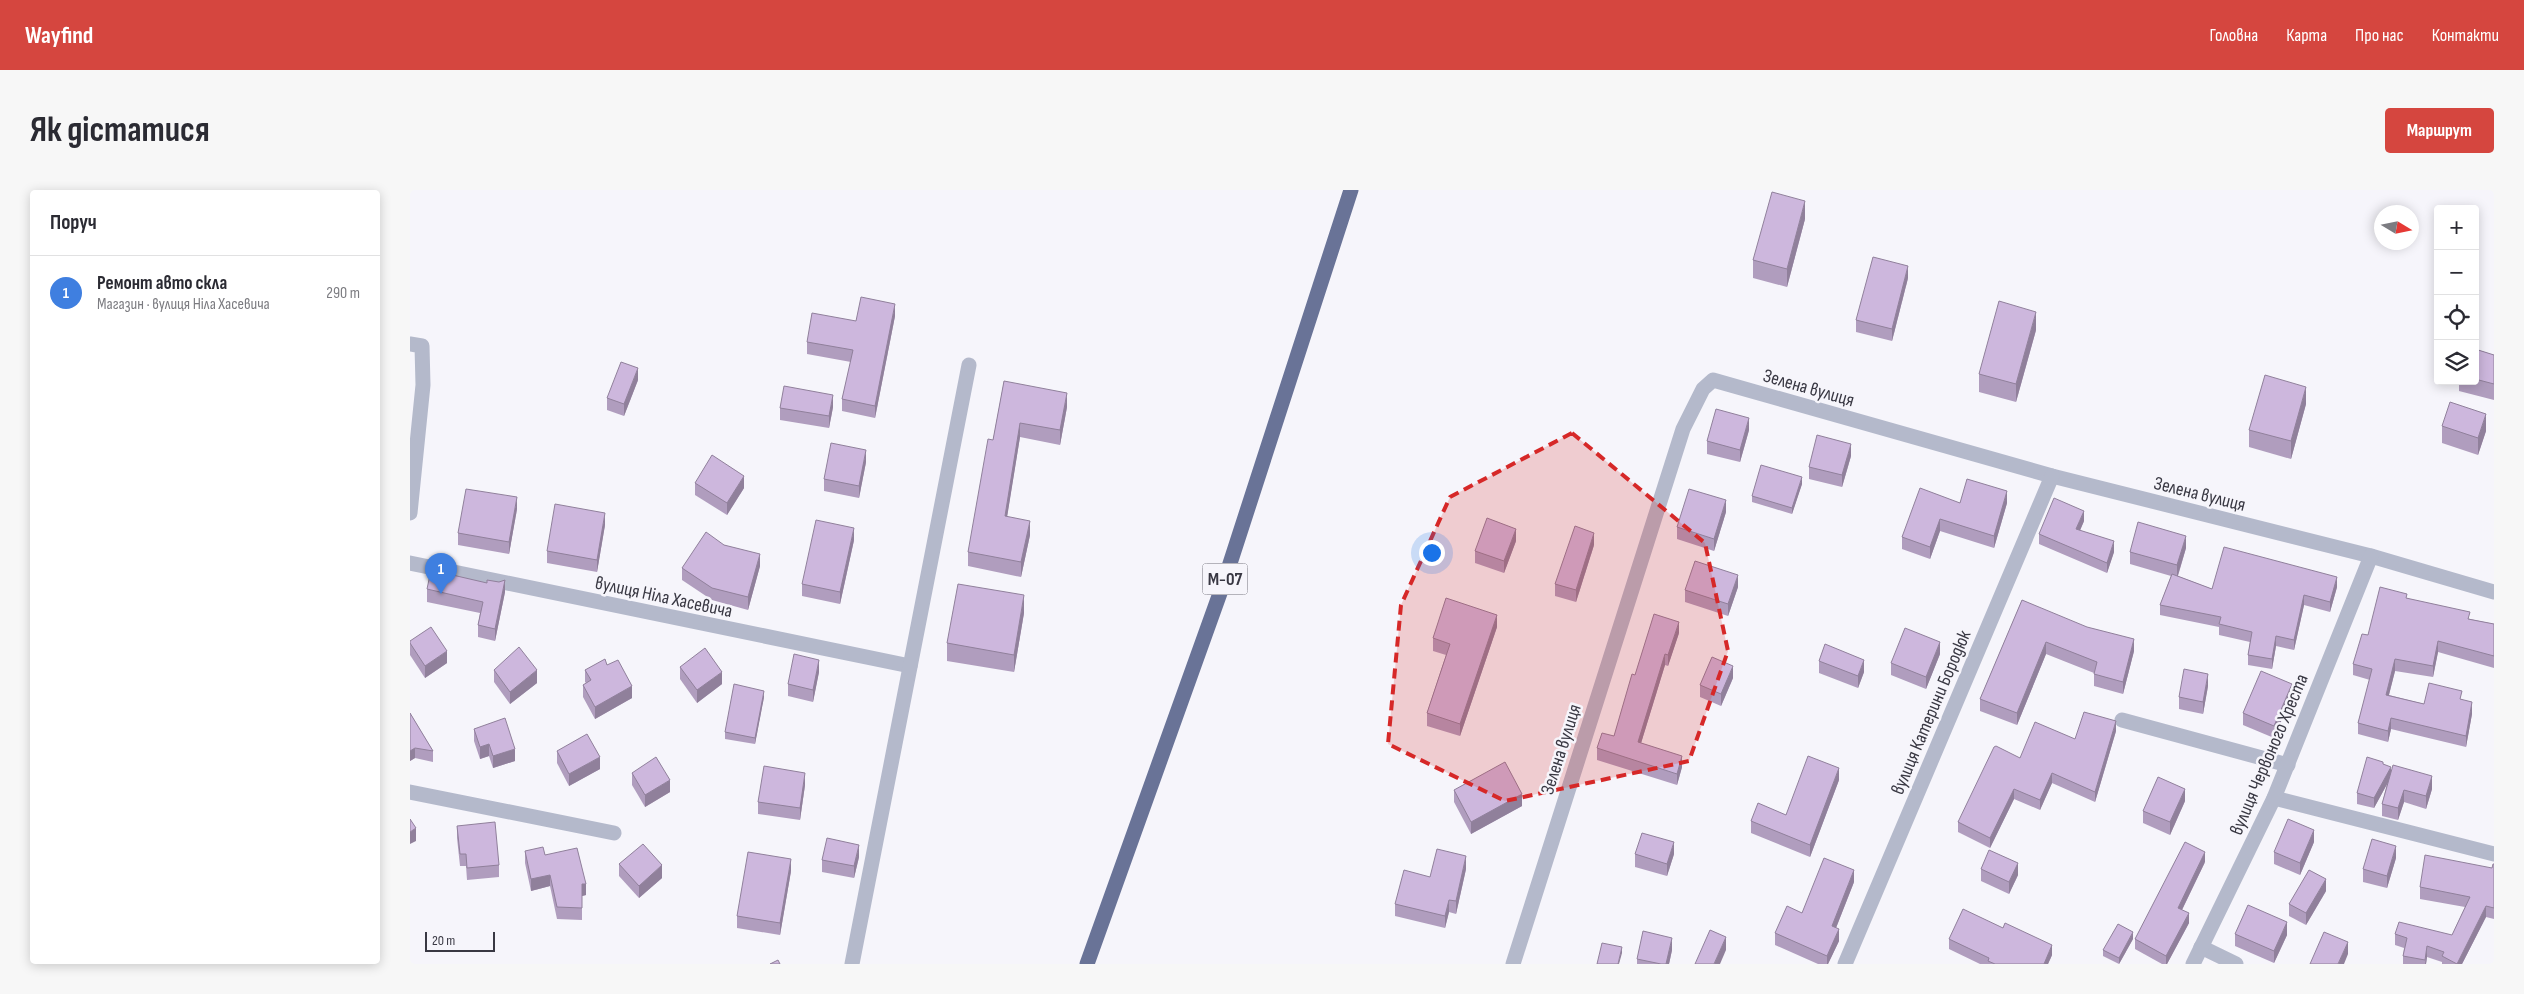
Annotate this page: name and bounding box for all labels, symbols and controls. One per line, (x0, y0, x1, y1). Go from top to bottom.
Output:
text: Wayfind (25, 21, 93, 50)
text: Головна (2210, 25, 2258, 46)
text: Карта (2286, 25, 2327, 46)
text: Про нас (2355, 25, 2404, 46)
text: Контакти (2432, 25, 2499, 46)
button: Маршрут (2385, 108, 2494, 153)
text: Як дістатися (30, 109, 210, 152)
north arrow (2374, 205, 2419, 250)
map controls (2434, 205, 2479, 385)
button: + (2434, 205, 2479, 250)
text: Поруч (50, 210, 97, 235)
button: − (2434, 250, 2479, 295)
text: Ремонт авто скла (97, 272, 227, 295)
text: 1 (63, 284, 69, 303)
text: 290 m (326, 284, 360, 303)
text: Магазин · вулиця Ніла Хасевича (97, 295, 270, 314)
button: locate (2434, 295, 2479, 340)
button: layers (2434, 340, 2479, 385)
street label: Зелена вулиця (1760, 364, 1857, 412)
street label: Зелена вулиця (2151, 472, 2248, 517)
your location (1419, 540, 1445, 566)
pin: 1 (425, 553, 457, 594)
road number: М-07 (1202, 564, 1248, 594)
street label: вулиця Ніла Хасевича (593, 572, 734, 623)
street label: вулиця Катерини Бородюк (1886, 626, 1977, 798)
street label: вулиця Червоного Хреста (2225, 671, 2314, 839)
street label: Зелена вулиця (1536, 701, 1587, 798)
scale bar (425, 929, 495, 952)
text: 20 m (432, 932, 455, 949)

